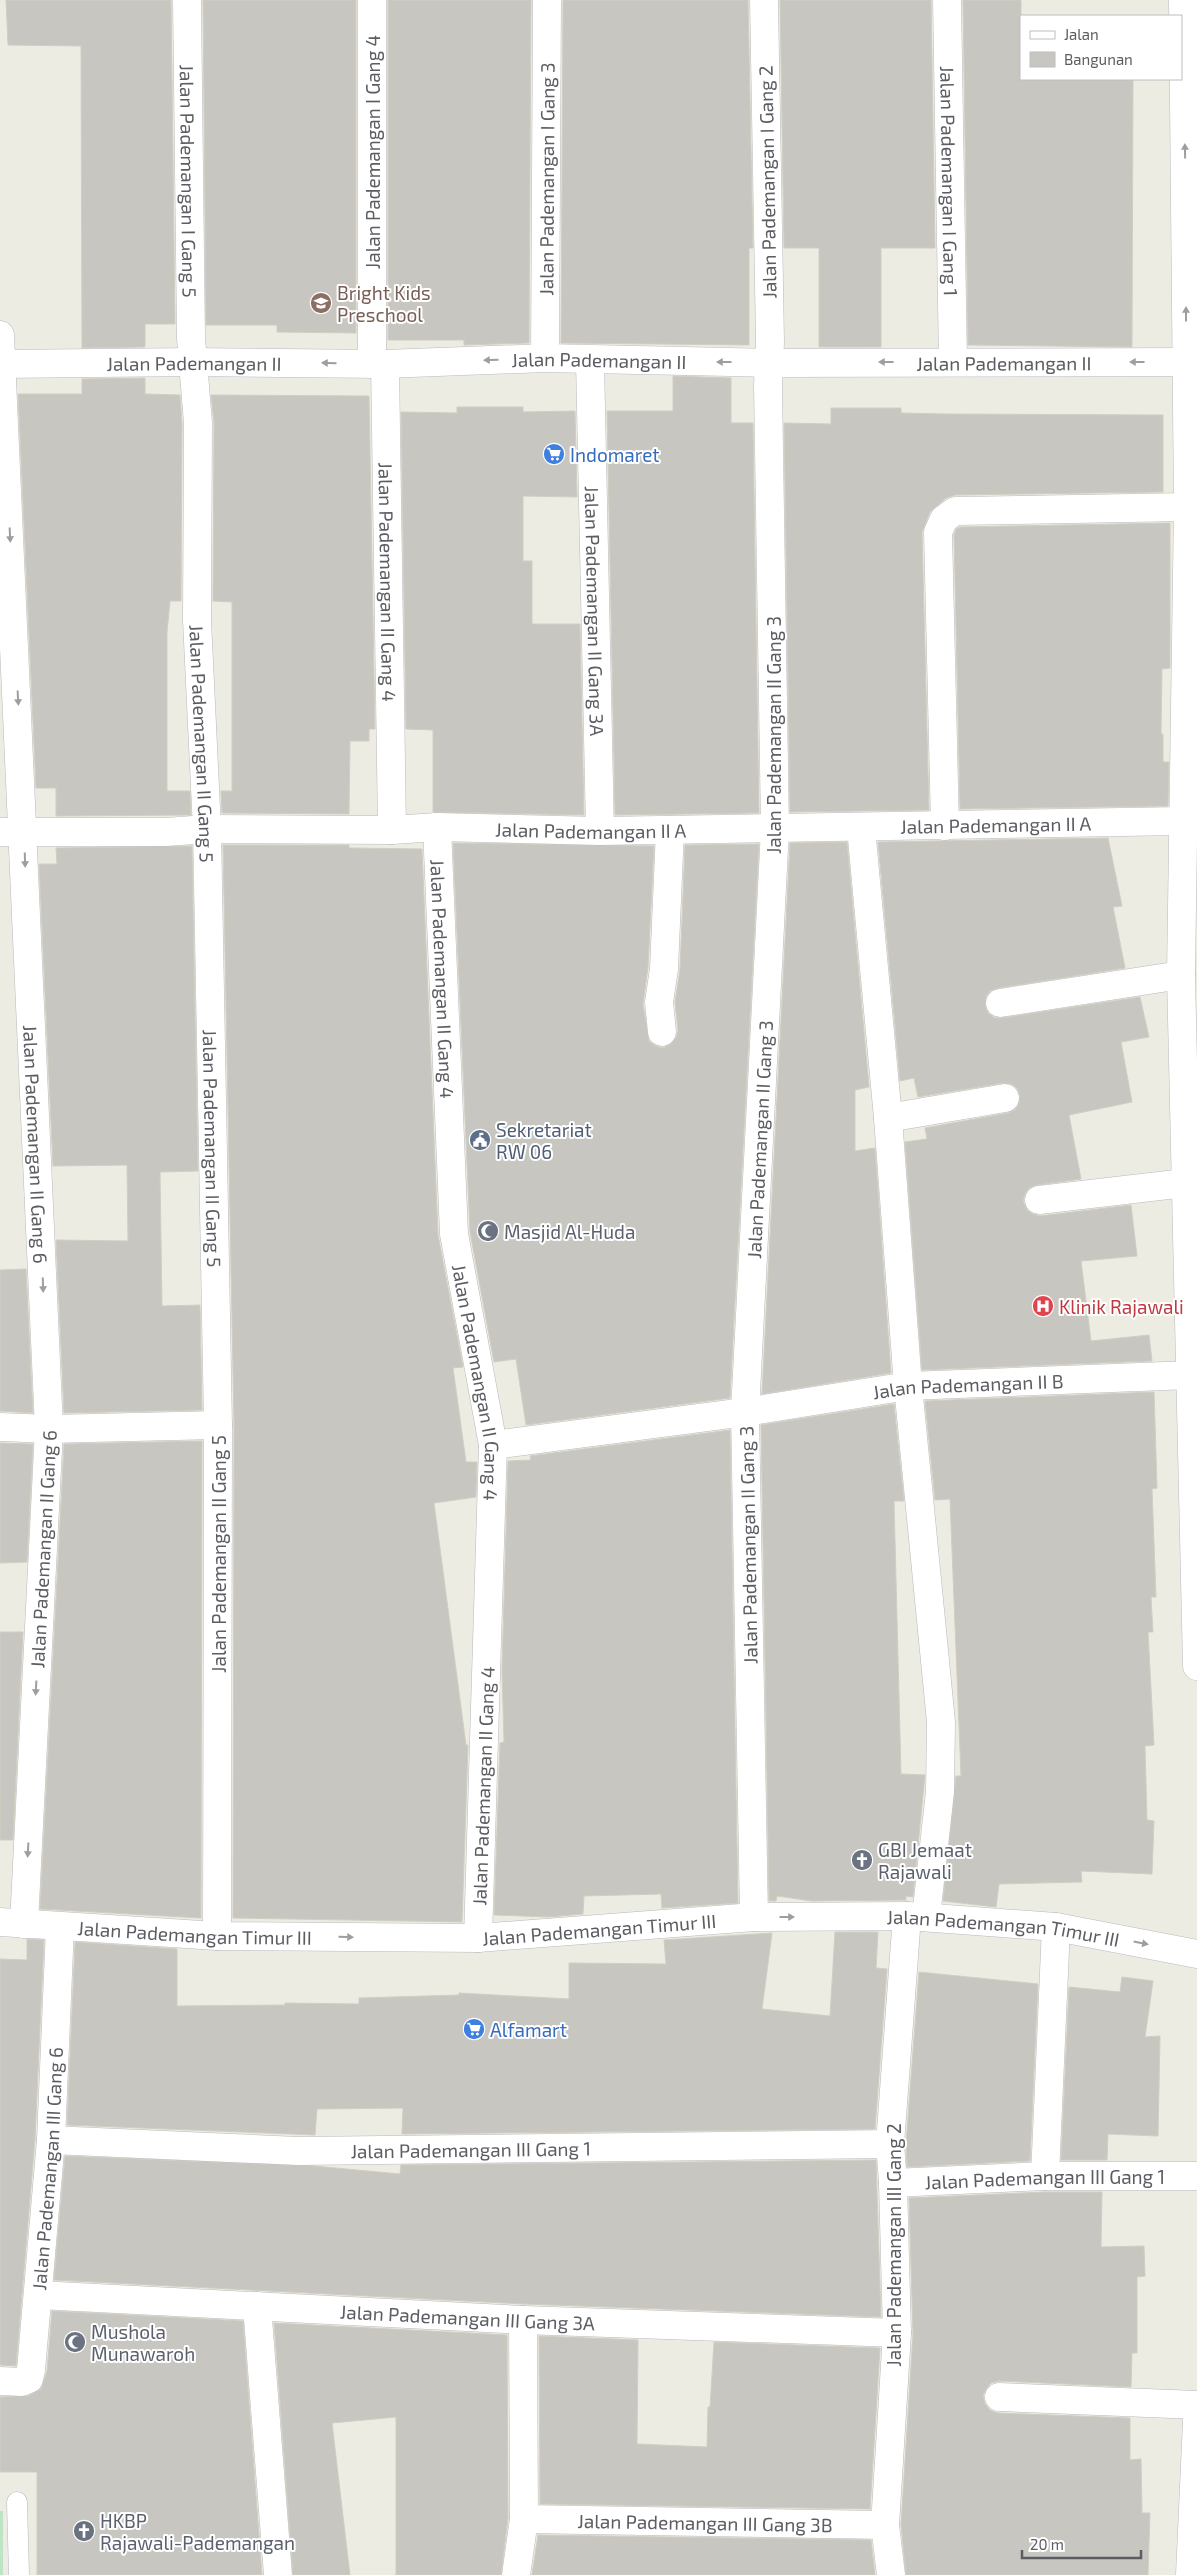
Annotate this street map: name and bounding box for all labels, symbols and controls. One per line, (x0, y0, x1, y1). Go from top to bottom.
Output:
legend (1020, 15, 1182, 80)
text: Jalan (1064, 25, 1099, 43)
street label: Jalan Pademangan I Gang 4 (361, 35, 384, 269)
text: Bangunan (1064, 50, 1133, 68)
street label: Jalan Pademangan I Gang 3 (534, 62, 558, 296)
street label: Jalan Pademangan I Gang 5 (176, 64, 202, 298)
street label: Jalan Pademangan I Gang 2 (753, 65, 781, 299)
street label: Jalan Pademangan I Gang 1 (937, 66, 963, 296)
one-way arrow (1180, 143, 1188, 159)
place label: Bright Kids Preschool (337, 281, 431, 326)
school or university icon: Bright Kids Preschool (309, 291, 333, 315)
one-way arrow (1182, 306, 1190, 322)
street label: Jalan Pademangan II (511, 346, 687, 373)
street label: Jalan Pademangan II (106, 350, 282, 374)
street label: Jalan Pademangan II (916, 351, 1092, 374)
one-way arrow (483, 357, 499, 365)
one-way arrow (716, 358, 732, 366)
one-way arrow (878, 358, 894, 366)
one-way arrow (1129, 358, 1145, 366)
one-way arrow (321, 359, 337, 367)
supermarket icon: Indomaret (542, 442, 566, 466)
place label: Indomaret (570, 443, 660, 466)
street label: Jalan Pademangan II Gang 4 (375, 462, 402, 702)
street label: Jalan Pademangan II Gang 3A (581, 486, 609, 736)
one-way arrow (6, 528, 14, 544)
street label: Jalan Pademangan II Gang 3 (762, 616, 785, 854)
street label: Jalan Pademangan II Gang 5 (186, 624, 219, 863)
one-way arrow (14, 690, 22, 706)
street label: Jalan Pademangan II A (900, 811, 1092, 837)
street label: Jalan Pademangan II A (495, 817, 687, 843)
one-way arrow (21, 852, 29, 868)
street label: Jalan Pademangan II Gang 4 (427, 859, 460, 1099)
street label: Jalan Pademangan II Gang 3 (741, 1020, 777, 1259)
street label: Jalan Pademangan II Gang 6 (19, 1024, 53, 1264)
street label: Jalan Pademangan II Gang 5 (199, 1029, 227, 1268)
place label: Sekretariat RW 06 (496, 1118, 592, 1163)
public building icon: Sekretariat RW 06 (468, 1128, 492, 1152)
mosque icon: Masjid Al-Huda (476, 1219, 500, 1243)
place label: Masjid Al-Huda (504, 1220, 635, 1243)
street label: Jalan Pademangan II Gang 4 (448, 1262, 505, 1501)
one-way arrow (39, 1277, 47, 1293)
hospital icon: Klinik Rajawali (1031, 1294, 1055, 1318)
place label: Klinik Rajawali (1059, 1295, 1184, 1318)
street label: Jalan Pademangan II B (871, 1368, 1064, 1403)
street label: Jalan Pademangan II Gang 3 (734, 1426, 762, 1664)
street label: Jalan Pademangan II Gang 6 (25, 1429, 61, 1669)
street label: Jalan Pademangan II Gang 5 (207, 1435, 230, 1673)
street label: Jalan Pademangan II Gang 4 (467, 1666, 499, 1906)
one-way arrow (32, 1680, 40, 1696)
place label: GBI Jemaat Rajawali (878, 1838, 972, 1883)
one-way arrow (23, 1842, 31, 1858)
church icon: GBI Jemaat Rajawali (850, 1848, 874, 1872)
street label: Jalan Pademangan Timur III (886, 1904, 1122, 1950)
street label: Jalan Pademangan Timur III (481, 1908, 717, 1949)
one-way arrow (780, 1913, 796, 1921)
street label: Jalan Pademangan Timur III (77, 1916, 312, 1948)
one-way arrow (338, 1933, 354, 1941)
one-way arrow (1133, 1940, 1149, 1948)
supermarket icon: Alfamart (462, 2017, 486, 2041)
place label: Alfamart (490, 2018, 567, 2041)
street label: Jalan Pademangan III Gang 6 (26, 2046, 66, 2291)
street label: Jalan Pademangan III Gang 2 (882, 2123, 905, 2367)
street label: Jalan Pademangan III Gang 1 (350, 2136, 591, 2162)
street label: Jalan Pademangan III Gang 1 (924, 2165, 1165, 2193)
street label: Jalan Pademangan III Gang 3A (339, 2299, 596, 2334)
place label: Mushola Munawaroh (91, 2320, 195, 2365)
mosque icon: Mushola Munawaroh (63, 2330, 87, 2354)
street label: Jalan Pademangan III Gang 3B (577, 2508, 833, 2536)
place label: HKBP Rajawali-Pademangan (100, 2509, 295, 2554)
church icon: HKBP Rajawali-Pademangan (72, 2519, 96, 2543)
scale bar (1022, 2528, 1141, 2560)
text: 20 m (1030, 2535, 1064, 2553)

